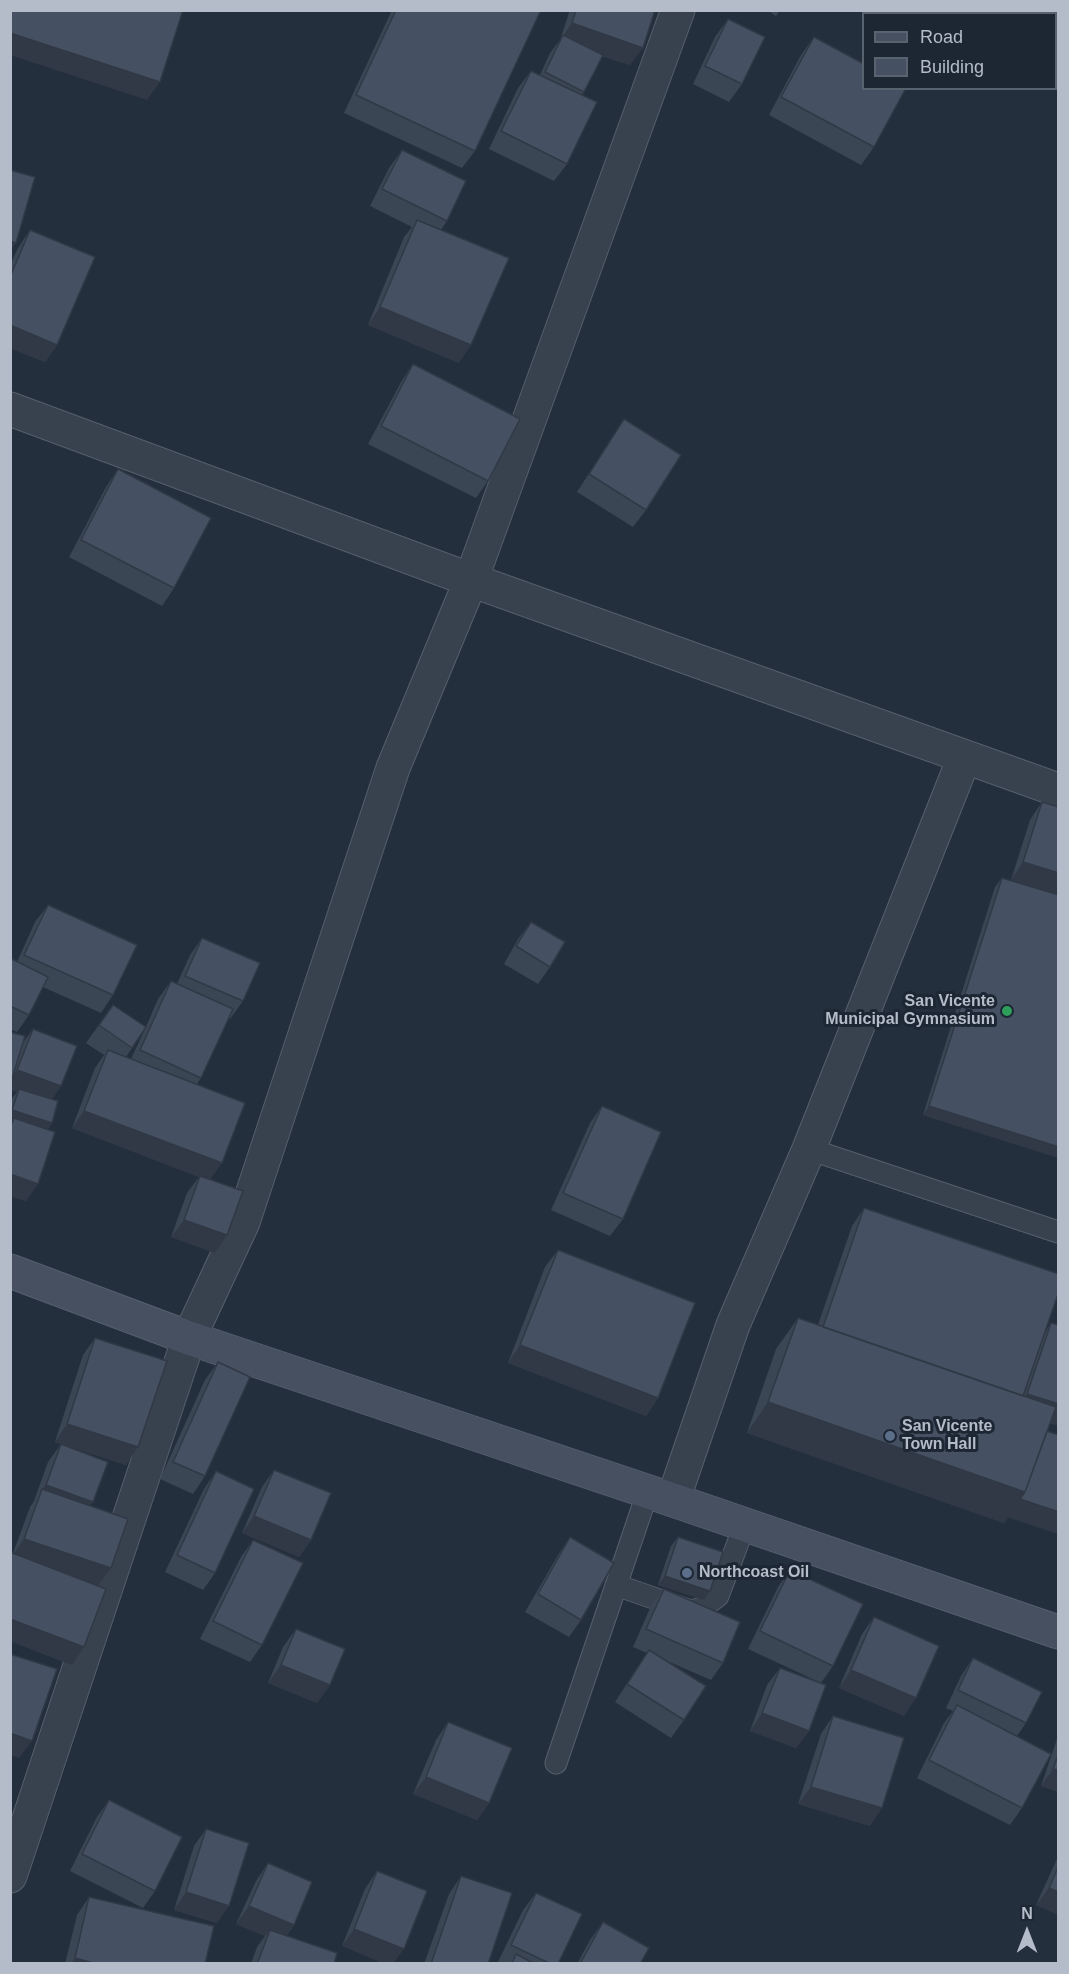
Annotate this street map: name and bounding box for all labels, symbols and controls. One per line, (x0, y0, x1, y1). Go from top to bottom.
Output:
legend (862, 12, 1057, 90)
text: Road (920, 27, 963, 47)
text: Building (920, 57, 984, 77)
place label: San Vicente Municipal Gymnasium (825, 992, 995, 1030)
marker: San Vicente Municipal Gymnasium (1000, 1004, 1014, 1018)
place label: San Vicente Town Hall (902, 1417, 992, 1455)
marker: San Vicente Town Hall (883, 1429, 897, 1443)
place label: Northcoast Oil (699, 1563, 809, 1583)
marker: Northcoast Oil (680, 1566, 694, 1580)
north arrow (997, 1902, 1057, 1962)
text: N (1021, 1905, 1033, 1922)

